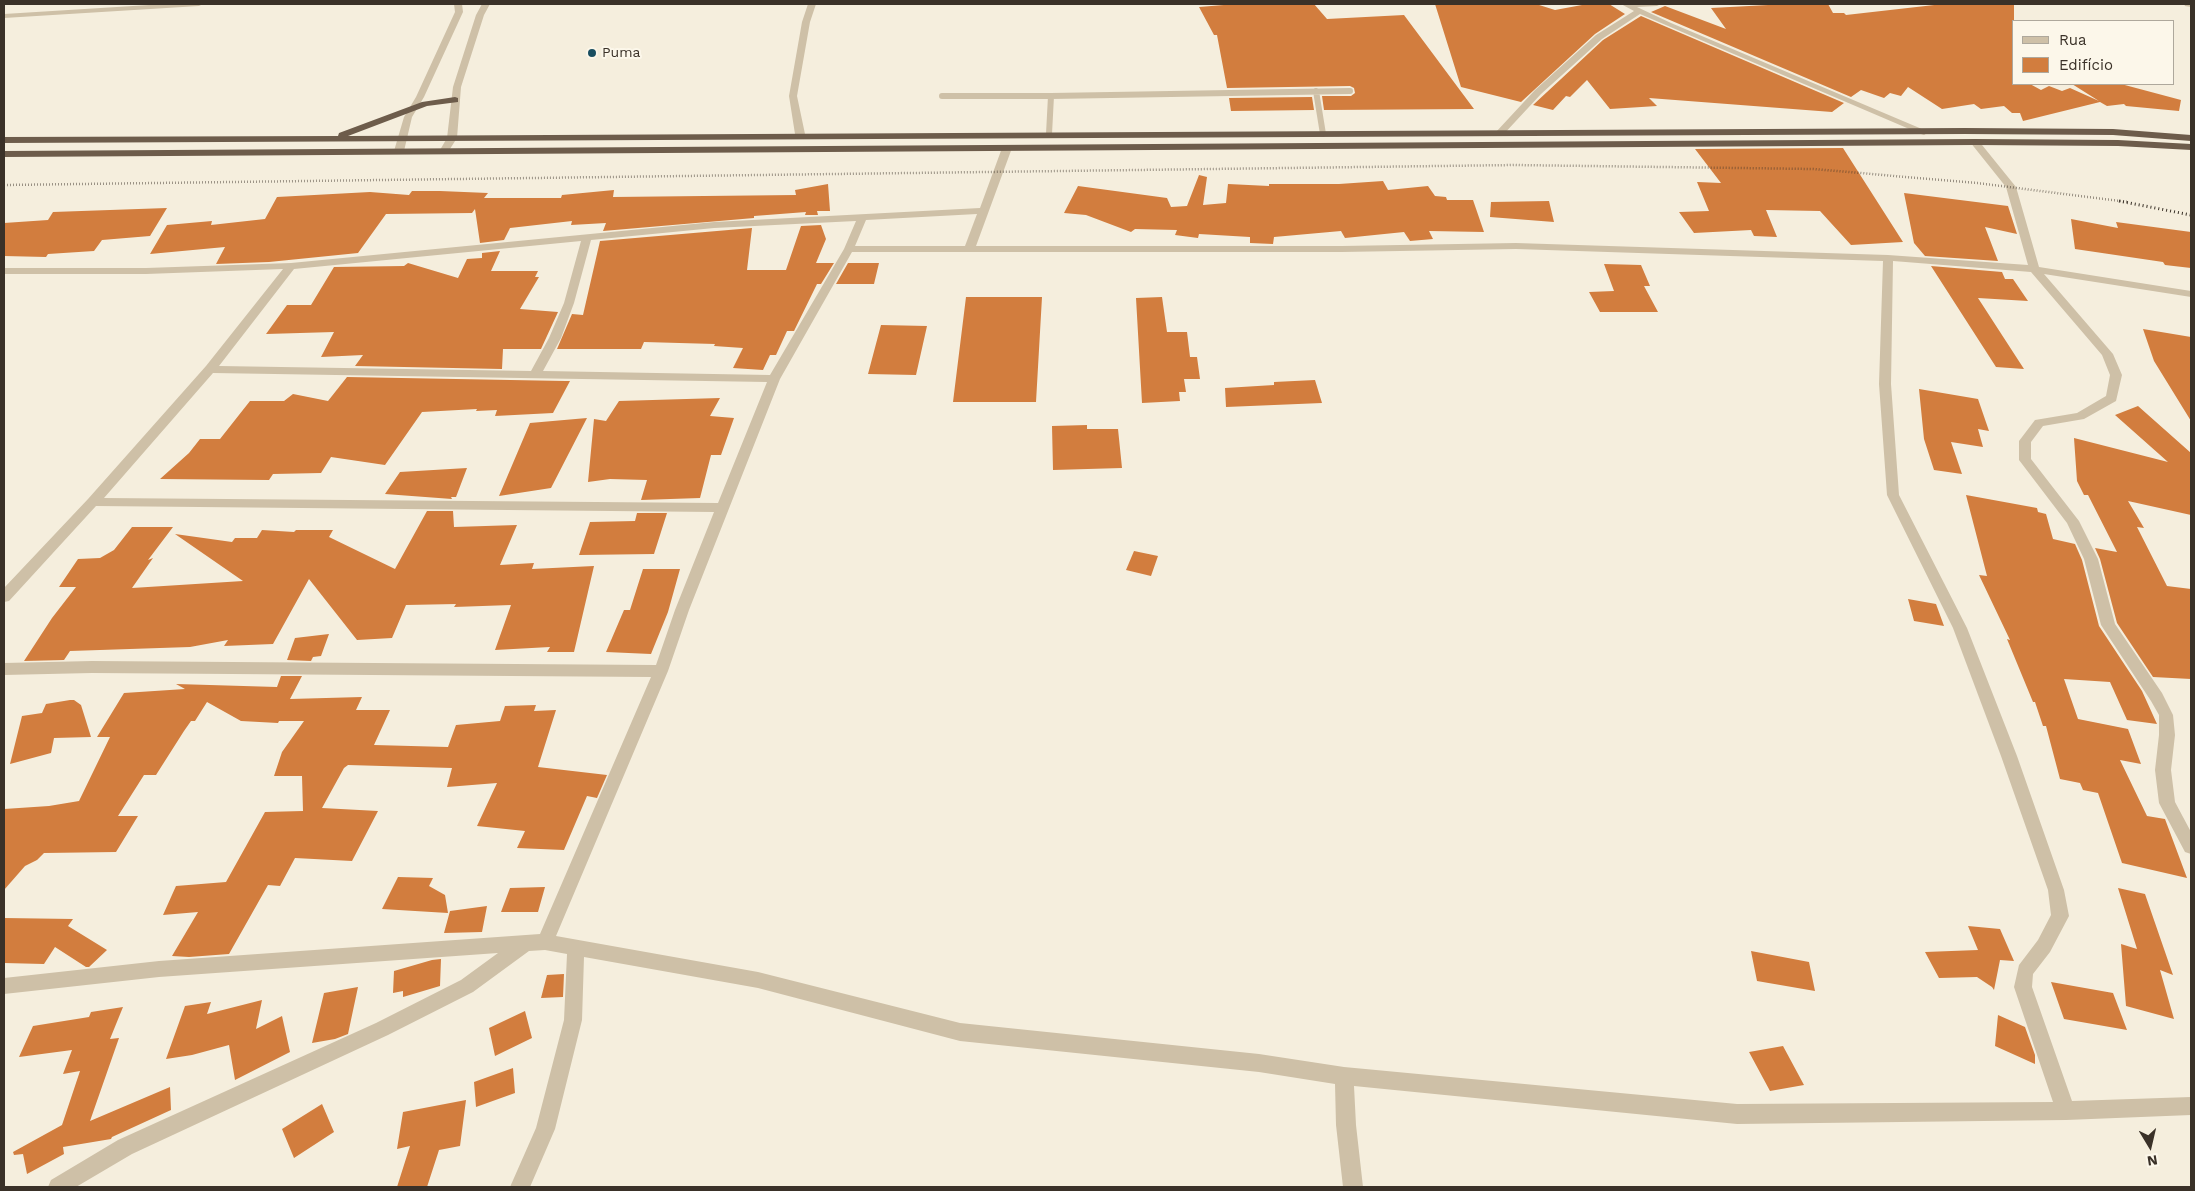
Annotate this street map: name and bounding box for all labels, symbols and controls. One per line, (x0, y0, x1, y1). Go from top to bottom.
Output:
legend (2012, 20, 2175, 85)
text: Rua (2059, 31, 2087, 49)
place label: Puma (602, 45, 640, 61)
marker: Puma (586, 47, 598, 59)
text: Edifício (2059, 56, 2113, 74)
north arrow (2125, 1121, 2175, 1171)
text: N (2146, 1152, 2159, 1170)

